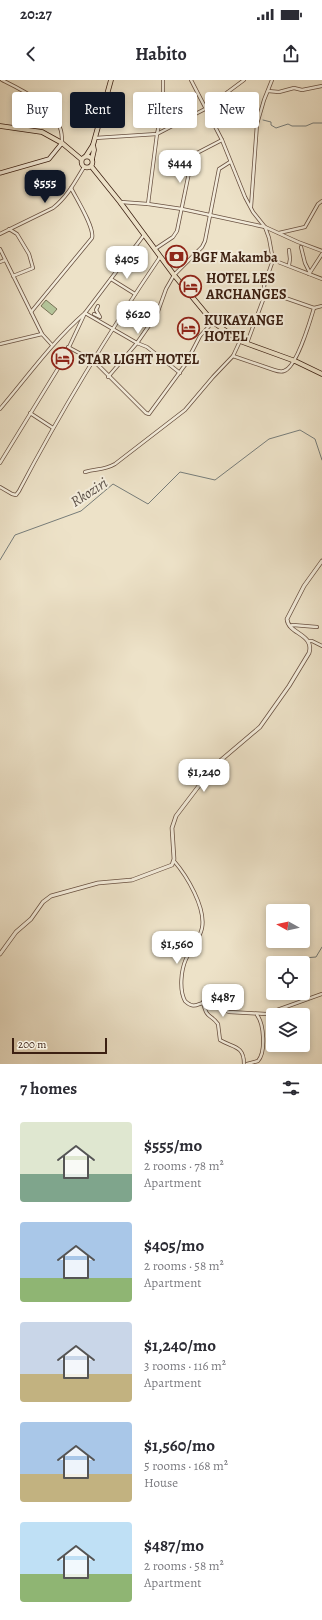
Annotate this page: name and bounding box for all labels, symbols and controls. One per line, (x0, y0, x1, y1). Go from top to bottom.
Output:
text: 20:27 (20, 4, 52, 24)
text: Habito (135, 42, 187, 66)
icon: back (20, 43, 42, 65)
icon: share (280, 43, 302, 65)
chip: Buy (12, 92, 62, 128)
chip: Rent (70, 92, 125, 128)
chip: Filters (133, 92, 197, 128)
chip: New (205, 92, 259, 128)
pin: $444 (156, 150, 204, 184)
text: $444 (168, 154, 192, 171)
pin: $555 (21, 170, 69, 204)
text: $555 (34, 174, 56, 191)
bank icon: BGF Makamba (164, 244, 190, 270)
pin: $405 (103, 246, 151, 280)
place label: BGF Makamba (192, 248, 278, 267)
text: $405 (115, 250, 139, 267)
place label: HOTEL LES ARCHANGES (205, 269, 286, 304)
hotel icon: HOTEL LES ARCHANGES (177, 273, 203, 299)
pin: $620 (114, 301, 162, 335)
text: $620 (126, 305, 150, 322)
place label: KUKAYANGE HOTEL (204, 311, 284, 346)
hotel icon: KUKAYANGE HOTEL (175, 315, 201, 341)
hotel icon: STAR LIGHT HOTEL (49, 346, 75, 372)
place label: STAR LIGHT HOTEL (78, 350, 199, 369)
water label: Rkoziri (67, 473, 111, 511)
pin: $1,240 (171, 759, 237, 793)
text: $1,240 (187, 763, 221, 780)
north arrow (266, 904, 310, 948)
map controls (266, 904, 310, 1052)
pin: $1,560 (144, 931, 210, 965)
text: $1,560 (161, 935, 193, 952)
button: locate (266, 956, 310, 1000)
pin: $487 (199, 984, 247, 1018)
text: $487 (211, 988, 235, 1005)
button: layers (266, 1008, 310, 1052)
scale bar (12, 1036, 107, 1055)
text: 200 m (18, 1037, 46, 1052)
text: 7 homes (20, 1077, 77, 1100)
icon: filters (280, 1077, 302, 1099)
text: $555/mo (144, 1134, 202, 1157)
icon: home (52, 1138, 100, 1186)
text: 2 rooms · 78 m² (144, 1157, 224, 1174)
text: Apartment (144, 1174, 202, 1191)
text: $405/mo (144, 1234, 204, 1257)
icon: home (52, 1238, 100, 1286)
text: 2 rooms · 58 m² (144, 1257, 224, 1274)
text: Apartment (144, 1274, 202, 1291)
text: $1,240/mo (144, 1334, 216, 1357)
icon: home (52, 1338, 100, 1386)
text: 3 rooms · 116 m² (144, 1357, 226, 1374)
text: Apartment (144, 1374, 202, 1391)
text: $1,560/mo (144, 1434, 215, 1457)
icon: home (52, 1438, 100, 1486)
text: 5 rooms · 168 m² (144, 1457, 228, 1474)
text: House (144, 1474, 178, 1491)
text: $487/mo (144, 1534, 204, 1557)
icon: home (52, 1538, 100, 1586)
text: 2 rooms · 58 m² (144, 1557, 224, 1574)
text: Apartment (144, 1574, 202, 1591)

